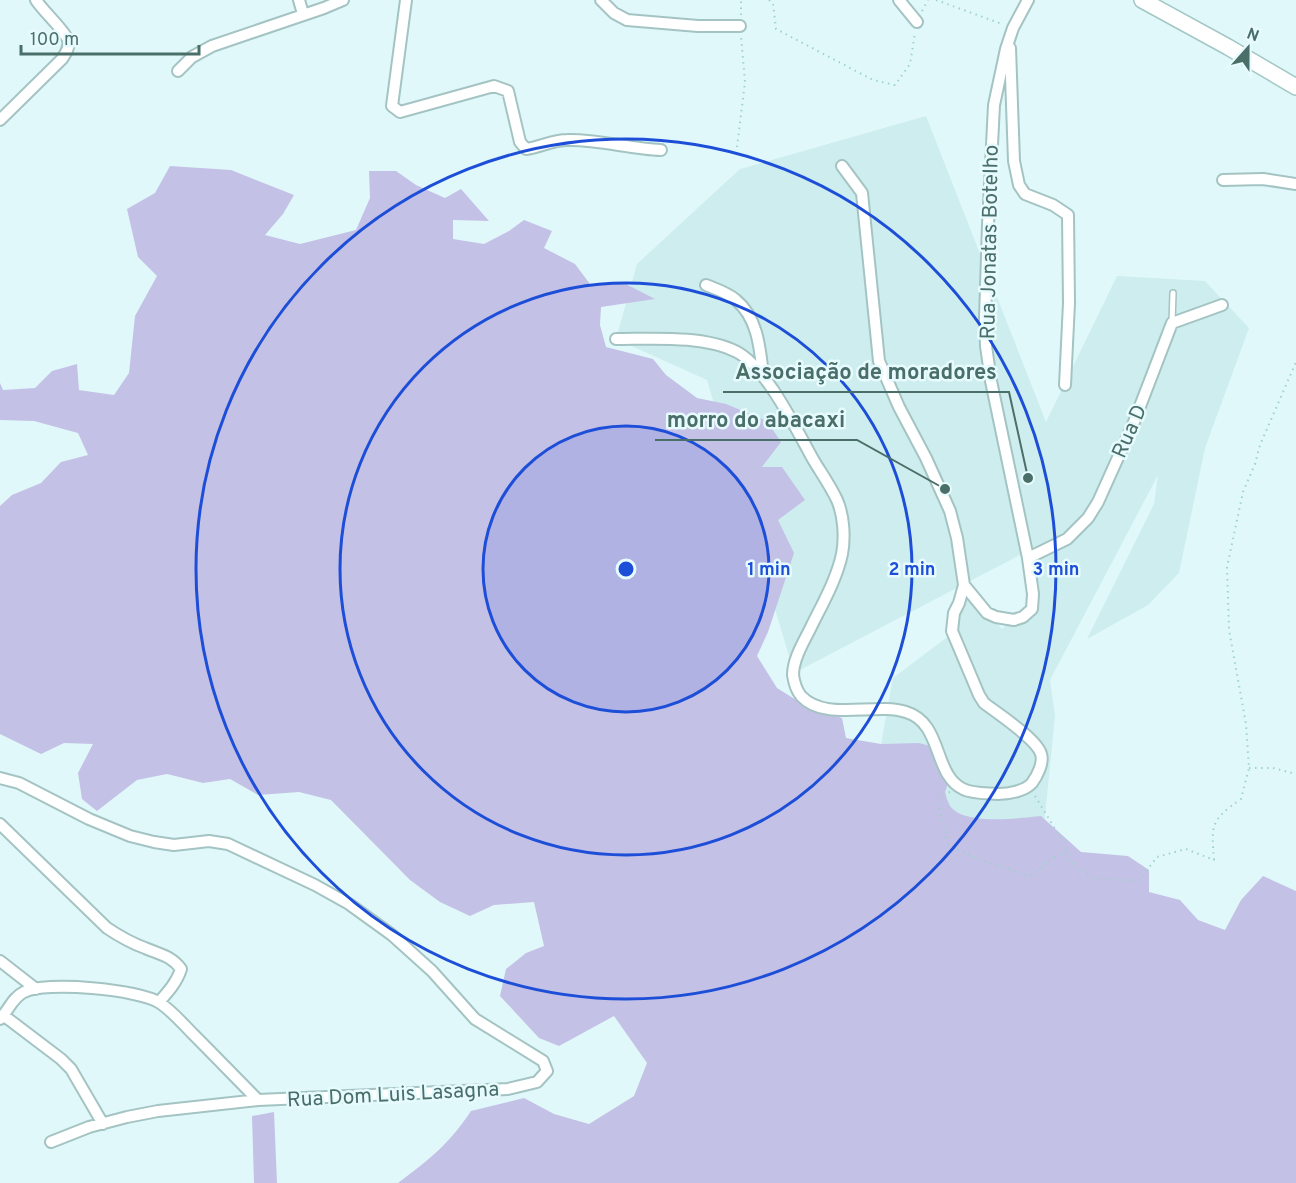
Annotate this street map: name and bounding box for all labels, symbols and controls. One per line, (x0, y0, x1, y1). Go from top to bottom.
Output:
scale bar (21, 18, 200, 56)
north arrow (1218, 18, 1278, 78)
text: N (1244, 24, 1262, 47)
text: 100 m (30, 29, 79, 52)
street label: Rua Jonatas Botelho (975, 144, 1006, 340)
callout: Associação de moradores (723, 352, 1009, 392)
text: Associação de moradores (735, 360, 997, 387)
callout: morro do abacaxi (655, 400, 857, 440)
street label: Rua D (1107, 401, 1154, 463)
text: morro do abacaxi (667, 408, 845, 435)
centre of rings (616, 559, 636, 579)
text: 1 min (747, 559, 791, 582)
text: 2 min (888, 559, 936, 582)
text: 3 min (1033, 559, 1079, 582)
street label: Rua Dom Luis Lasagna (286, 1076, 500, 1115)

